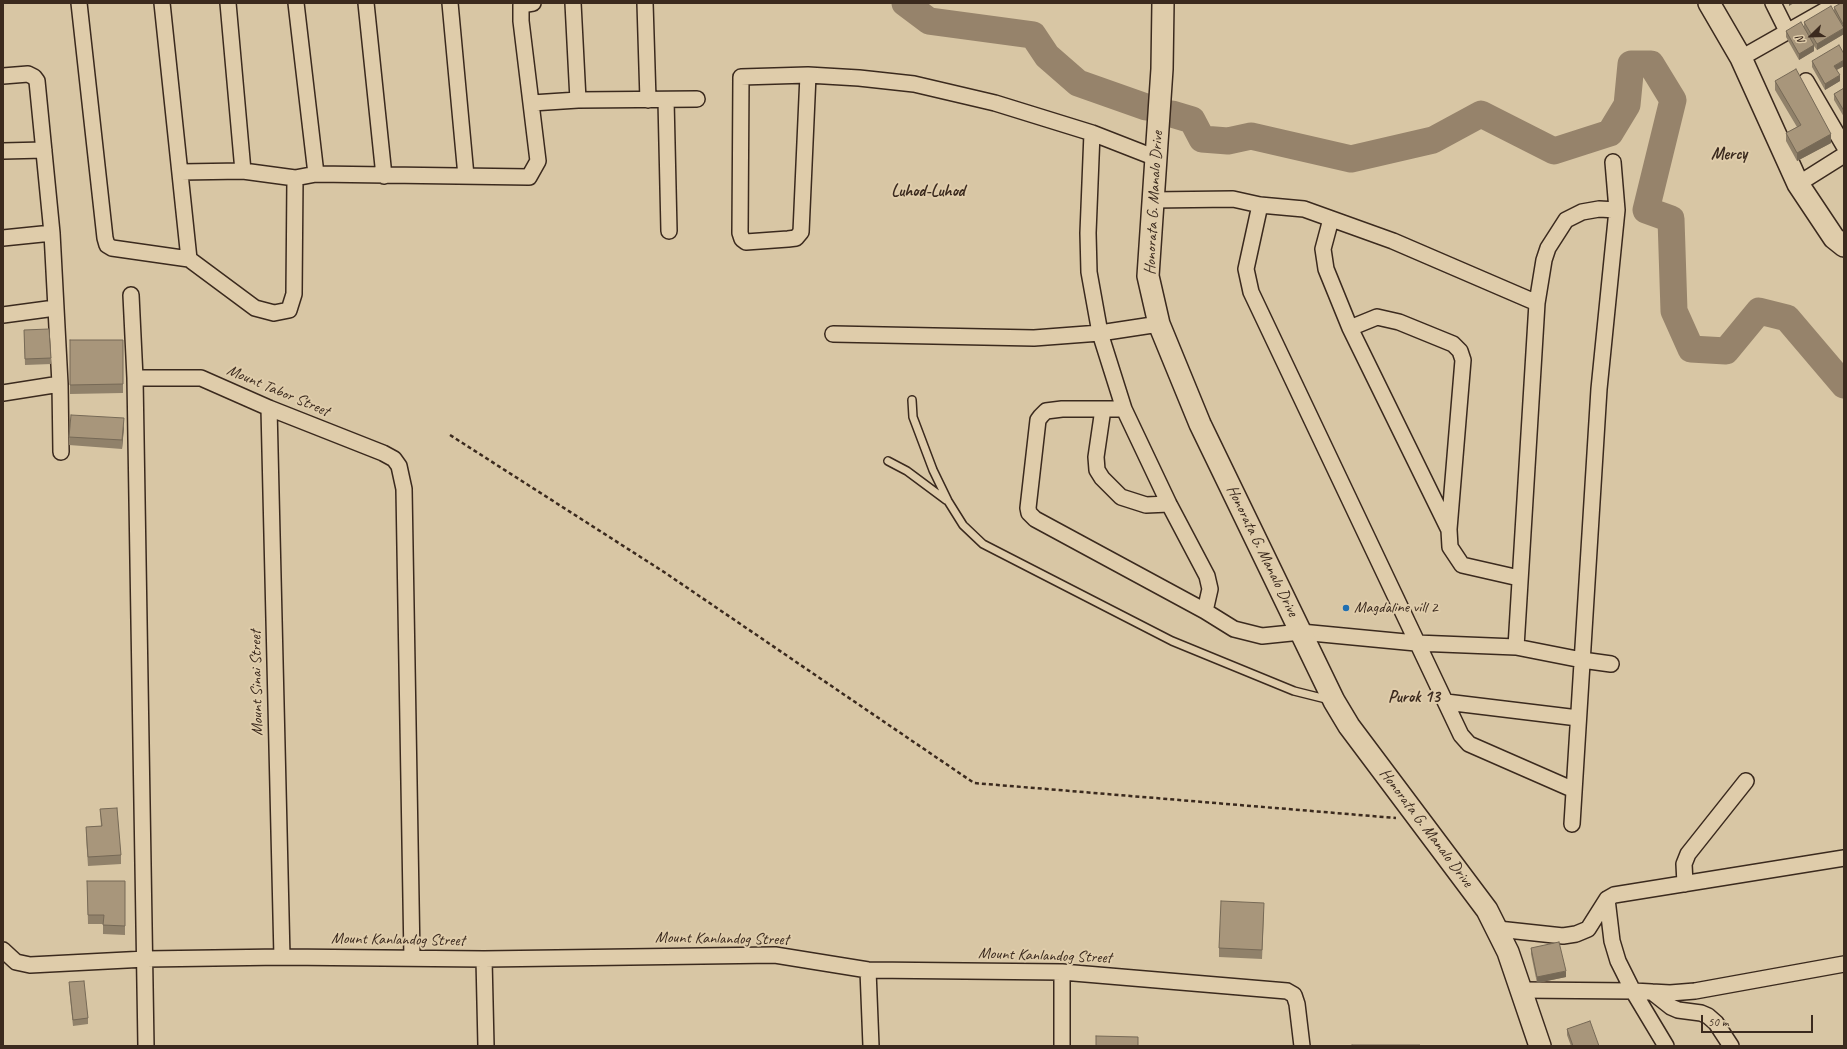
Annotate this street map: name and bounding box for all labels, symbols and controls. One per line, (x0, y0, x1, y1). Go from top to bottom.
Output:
north arrow (1791, 16, 1831, 56)
text: N (1792, 35, 1808, 47)
street label: Honorata G. Manalo Drive (1141, 131, 1167, 275)
district label: Mercy (1711, 145, 1747, 165)
district label: Luhod-Luhod (891, 182, 965, 202)
street label: Mount Tabor Street (224, 361, 332, 421)
street label: Honorata G. Manalo Drive (1222, 482, 1302, 620)
place label: Magdaline vill 2 (1354, 598, 1438, 618)
marker: Magdaline vill 2 (1341, 603, 1351, 613)
street label: Mount Sinai Street (246, 630, 268, 736)
district label: Purok 13 (1388, 688, 1440, 708)
street label: Honorata G. Manalo Drive (1375, 765, 1477, 891)
street label: Mount Kanlandog Street (655, 928, 789, 950)
street label: Mount Kanlandog Street (331, 929, 465, 951)
street label: Mount Kanlandog Street (978, 944, 1112, 968)
scale bar (1703, 1007, 1815, 1033)
text: 50 m (1708, 1014, 1728, 1030)

